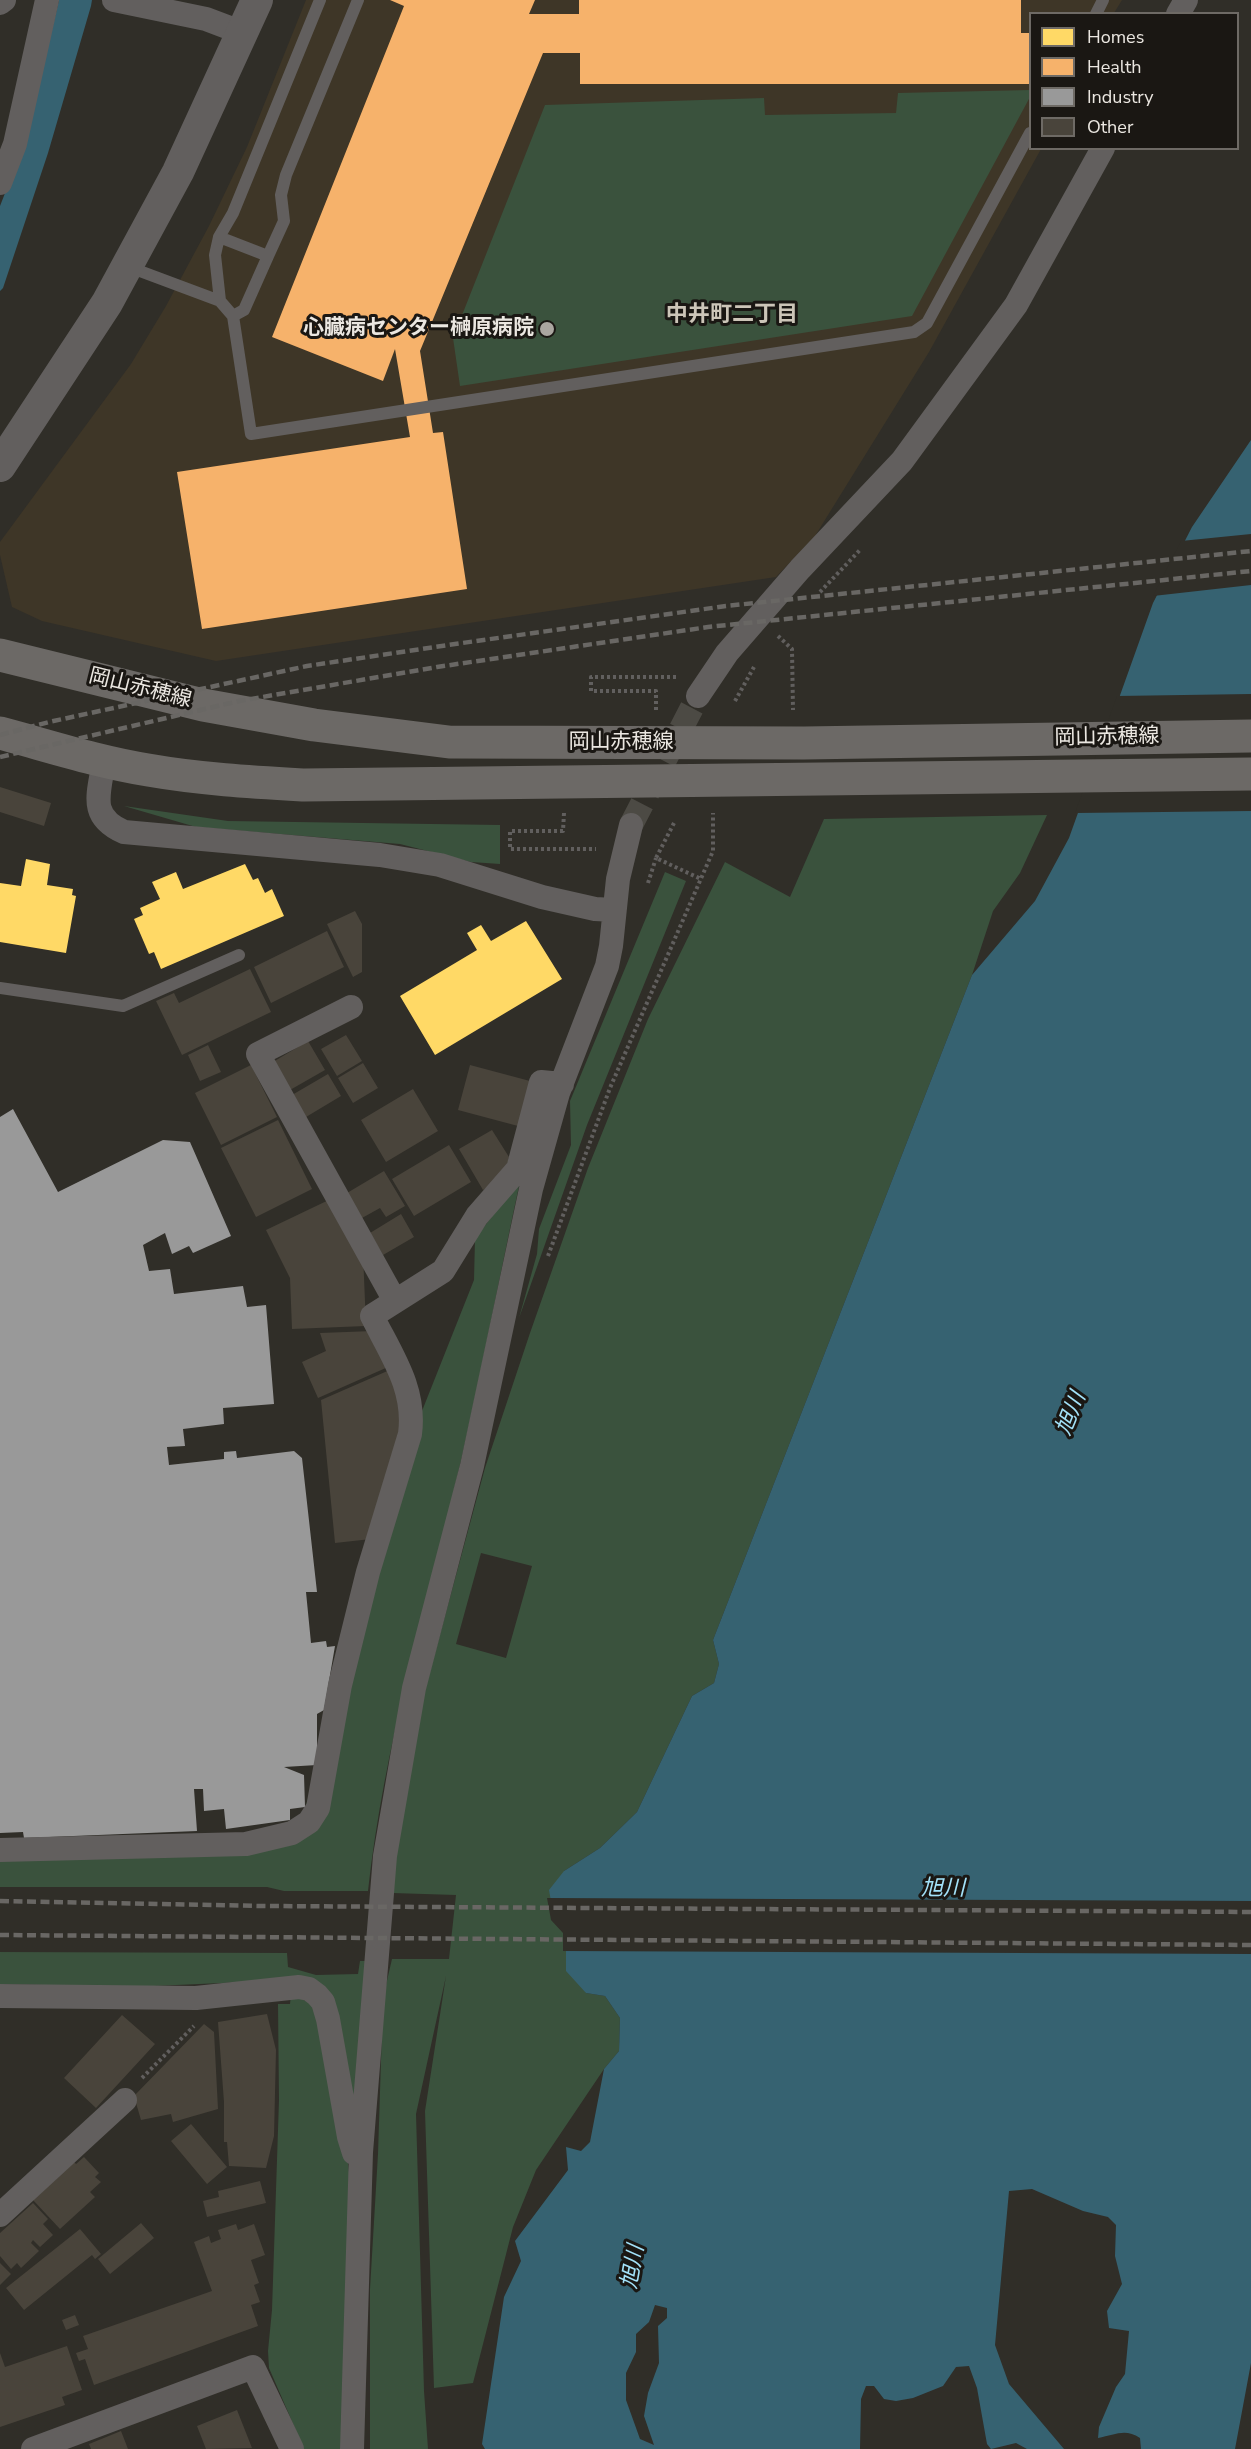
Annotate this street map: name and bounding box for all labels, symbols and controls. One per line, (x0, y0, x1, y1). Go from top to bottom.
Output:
legend (1029, 12, 1239, 150)
text: Homes (1087, 25, 1144, 49)
text: Health (1087, 55, 1142, 79)
text: Industry (1087, 85, 1154, 109)
text: Other (1087, 115, 1133, 139)
district label: 中井町二丁目 (666, 303, 798, 329)
place label: 心臓病センター榊原病院 (303, 316, 534, 342)
marker: 心臓病センター榊原病院 (538, 320, 556, 338)
street label: 岡山赤穂線 (86, 664, 194, 714)
street label: 岡山赤穂線 (1054, 724, 1160, 752)
street label: 岡山赤穂線 (569, 730, 673, 756)
water label: 旭川 (1052, 1389, 1092, 1439)
water label: 旭川 (921, 1877, 965, 1903)
water label: 旭川 (617, 2243, 651, 2291)

